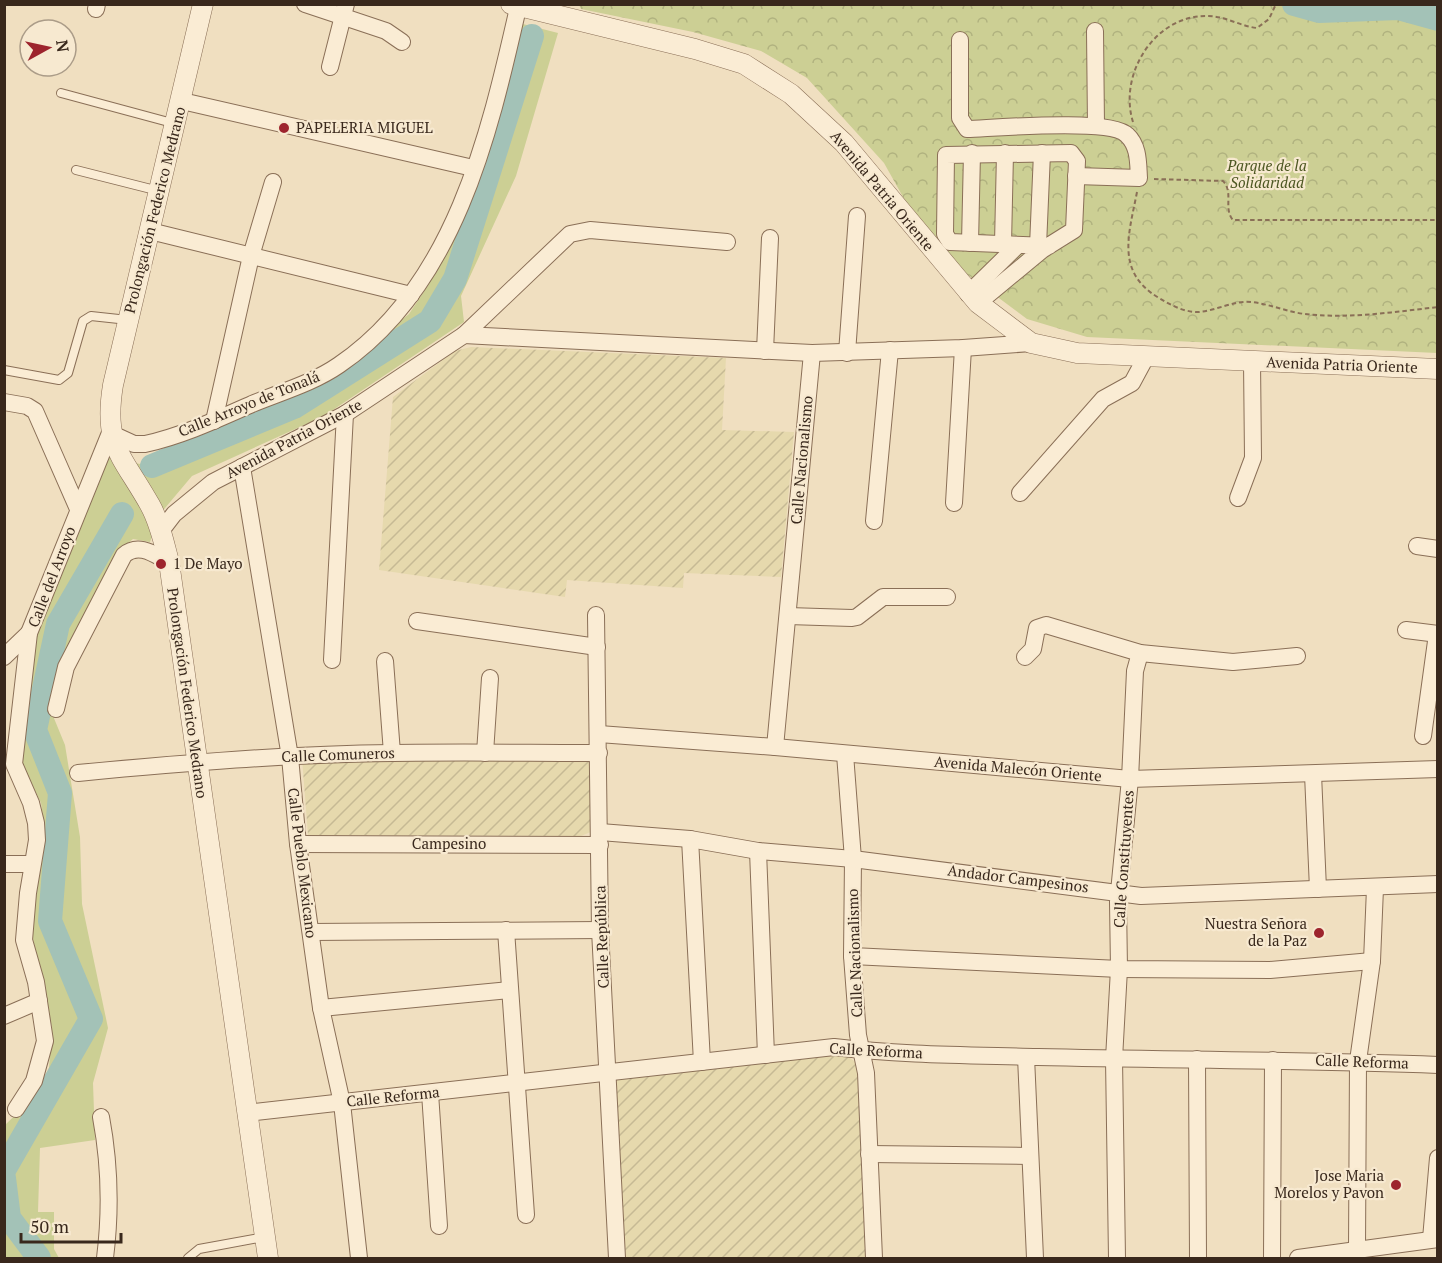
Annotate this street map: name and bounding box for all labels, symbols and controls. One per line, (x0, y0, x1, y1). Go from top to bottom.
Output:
north arrow (18, 18, 78, 78)
text: N (51, 38, 75, 53)
street label: Prolongación Federico Medrano (119, 104, 189, 315)
place label: PAPELERIA MIGUEL (296, 117, 433, 137)
marker: PAPELERIA MIGUEL (277, 121, 291, 135)
street label: Avenida Patria Oriente (826, 126, 939, 255)
park label: Parque de la Solidaridad (1226, 155, 1307, 192)
street label: Avenida Patria Oriente (1266, 351, 1418, 377)
street label: Calle Arroyo de Tonalá (175, 365, 323, 441)
street label: Avenida Patria Oriente (222, 394, 365, 483)
street label: Calle Nacionalismo (785, 395, 817, 525)
street label: Calle del Arroyo (23, 523, 80, 630)
place label: 1 De Mayo (173, 553, 243, 573)
marker: 1 De Mayo (154, 557, 168, 571)
street label: Prolongación Federico Medrano (163, 586, 213, 799)
street label: Calle Comuneros (281, 742, 395, 766)
street label: Avenida Malecón Oriente (933, 751, 1103, 785)
street label: Calle Pueblo Mexicano (284, 786, 322, 939)
street label: Calle Constituyentes (1108, 789, 1138, 928)
street label: Campesino (412, 833, 486, 853)
street label: Andador Campesinos (946, 859, 1090, 897)
street label: Calle República (589, 885, 613, 989)
street label: Calle Nacionalismo (842, 888, 866, 1018)
place label: Nuestra Señora de la Paz (1205, 913, 1307, 950)
marker: Nuestra Señora de la Paz (1312, 926, 1326, 940)
street label: Calle Reforma (829, 1038, 924, 1062)
street label: Calle Reforma (1315, 1049, 1410, 1073)
street label: Calle Reforma (345, 1081, 441, 1111)
place label: Jose Maria Morelos y Pavon (1274, 1165, 1384, 1202)
marker: Jose Maria Morelos y Pavon (1389, 1178, 1403, 1192)
scale bar (21, 1206, 122, 1244)
text: 50 m (30, 1214, 70, 1238)

